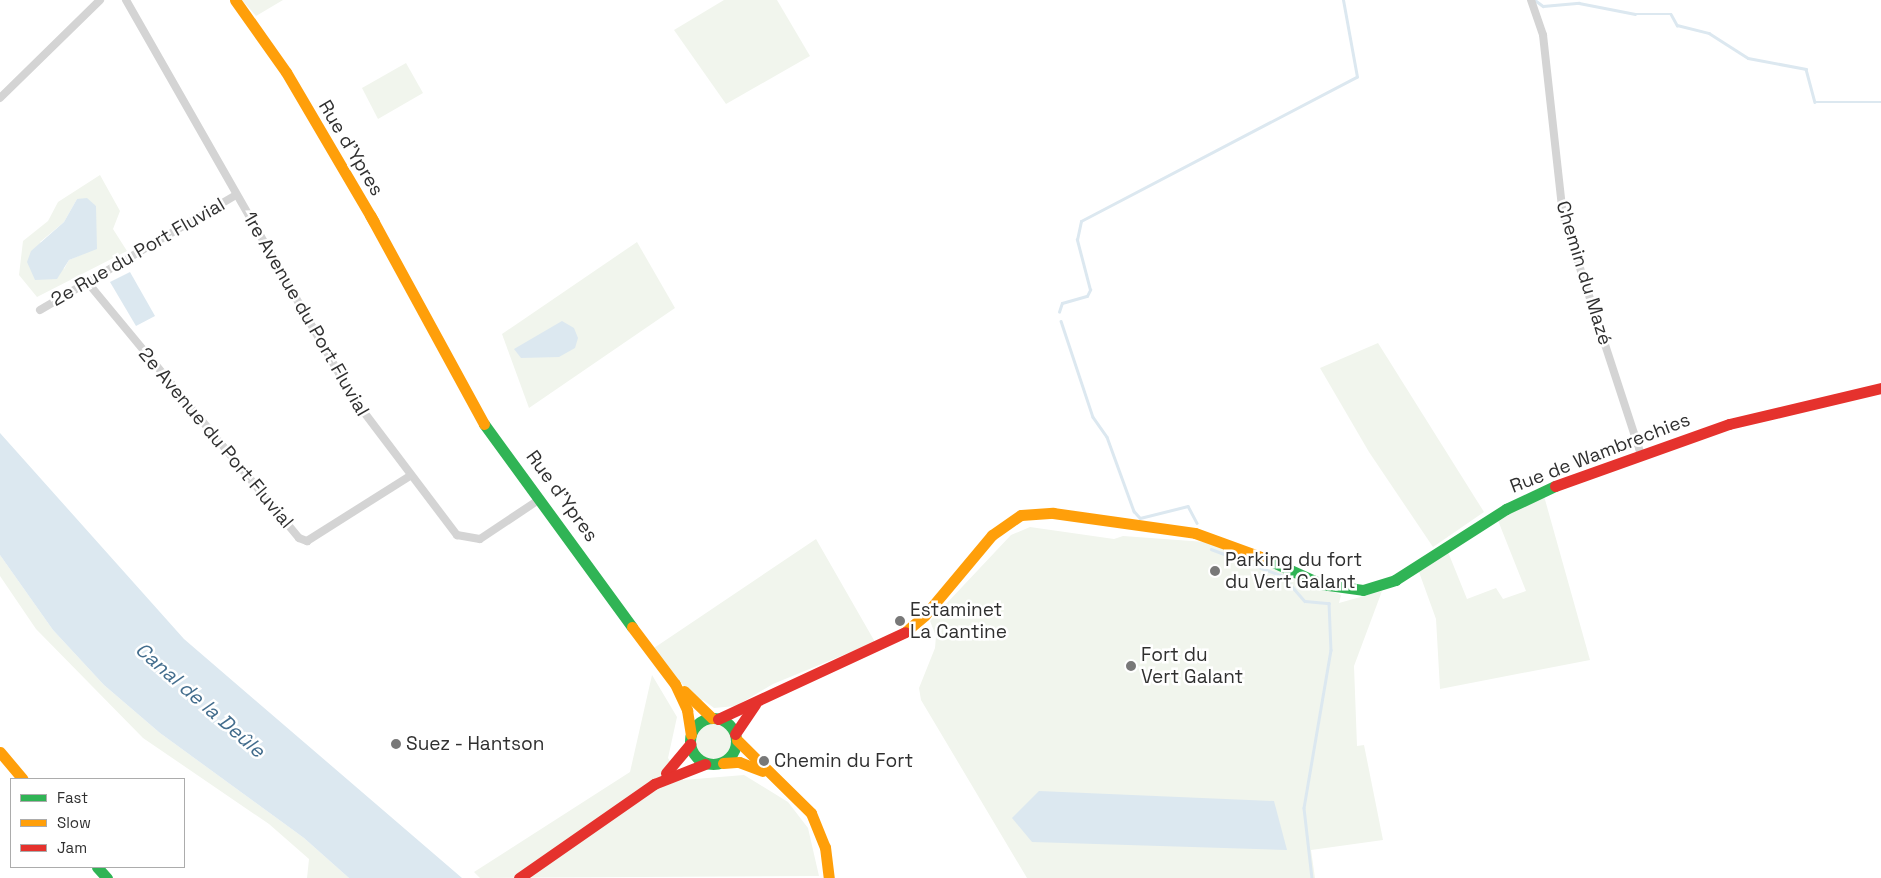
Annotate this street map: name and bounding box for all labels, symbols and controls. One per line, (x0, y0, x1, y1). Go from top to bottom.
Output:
street label: Rue d'Ypres (314, 96, 388, 200)
street label: 2e Rue du Port Fluvial (47, 193, 229, 311)
street label: Chemin du Mazé (1551, 198, 1617, 348)
street label: 1re Avenue du Port Fluvial (238, 208, 374, 420)
street label: 2e Avenue du Port Fluvial (134, 343, 298, 533)
street label: Rue de Wambrechies (1507, 408, 1693, 498)
street label: Rue d'Ypres (521, 446, 603, 546)
place label: Parking du fort du Vert Galant (1225, 549, 1362, 593)
marker: Parking du fort du Vert Galant (1209, 565, 1221, 577)
place label: Estaminet La Cantine (910, 599, 1007, 643)
marker: Estaminet La Cantine (894, 615, 906, 627)
water label: Canal de la Deûle (130, 637, 270, 763)
place label: Fort du Vert Galant (1141, 644, 1243, 688)
marker: Fort du Vert Galant (1125, 660, 1137, 672)
place label: Suez - Hantson (406, 733, 545, 755)
marker: Suez - Hantson (390, 738, 402, 750)
place label: Chemin du Fort (774, 750, 913, 772)
marker: Chemin du Fort (758, 755, 770, 767)
legend (10, 778, 185, 868)
text: Fast (57, 788, 88, 807)
text: Slow (57, 813, 91, 832)
text: Jam (57, 838, 87, 857)

